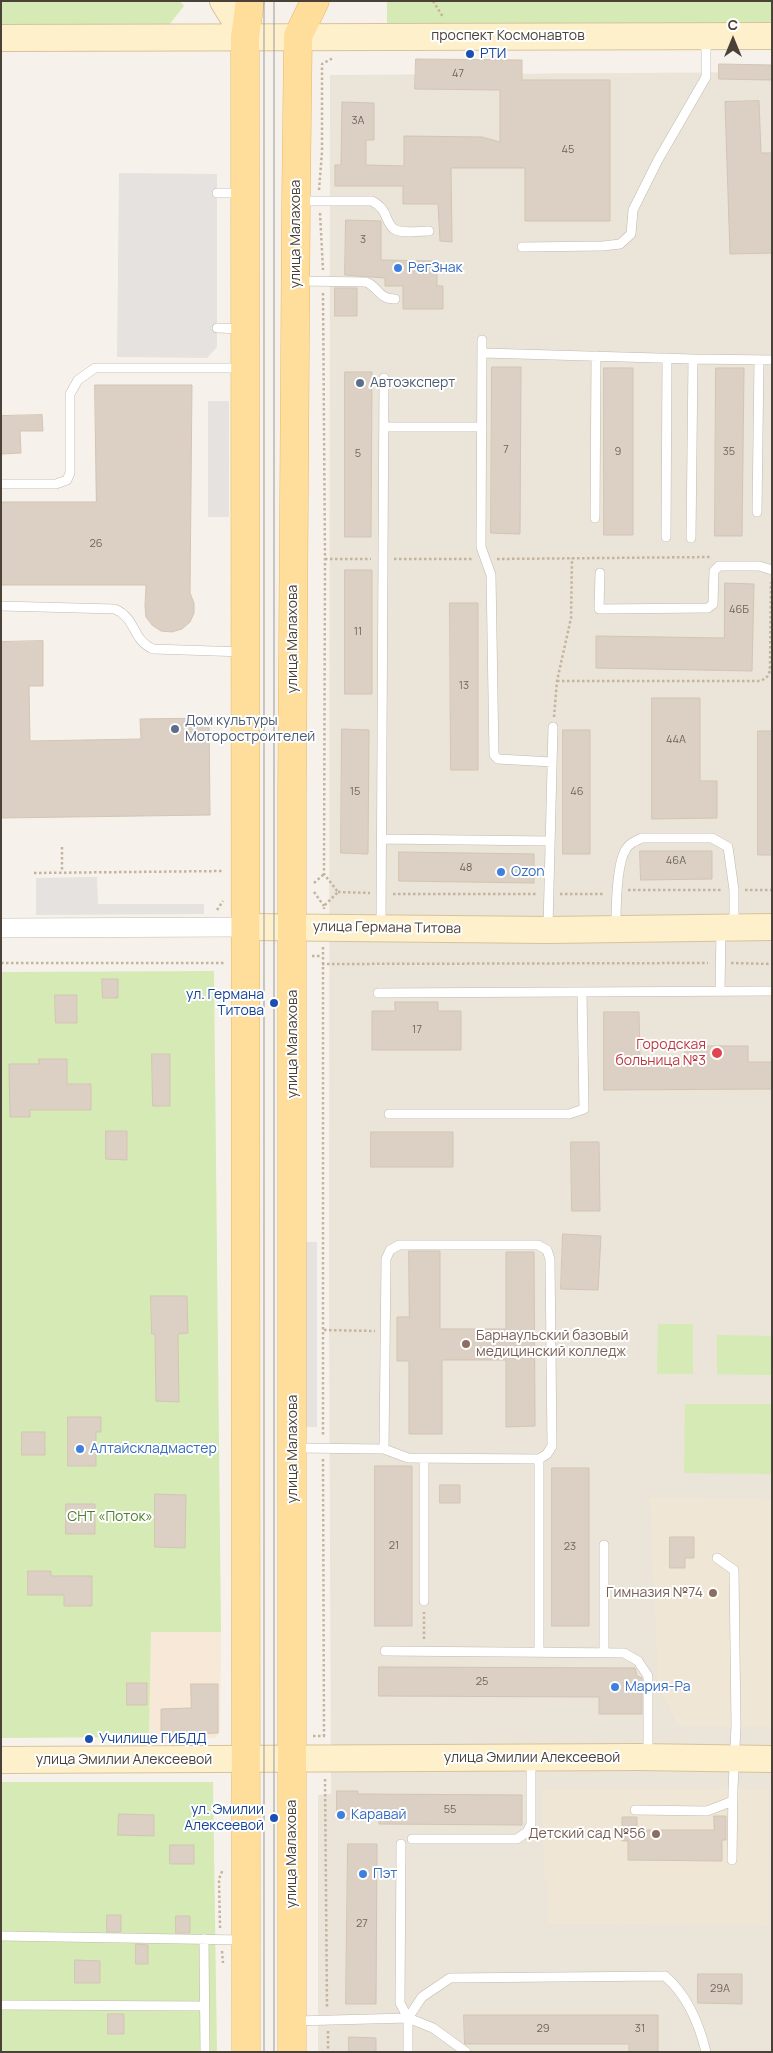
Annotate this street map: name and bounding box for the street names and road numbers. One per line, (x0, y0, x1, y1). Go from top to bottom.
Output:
street label: проспект Космонавтов (431, 28, 585, 44)
street label: улица Малахова (288, 180, 304, 288)
street label: улица Малахова (285, 585, 301, 693)
street label: улица Германа Титова (313, 918, 461, 938)
street label: улица Малахова (285, 990, 301, 1098)
street label: улица Малахова (285, 1395, 301, 1503)
street label: улица Эмилии Алексеевой (444, 1750, 620, 1766)
street label: улица Эмилии Алексеевой (36, 1752, 212, 1768)
street label: улица Малахова (284, 1800, 300, 1908)

